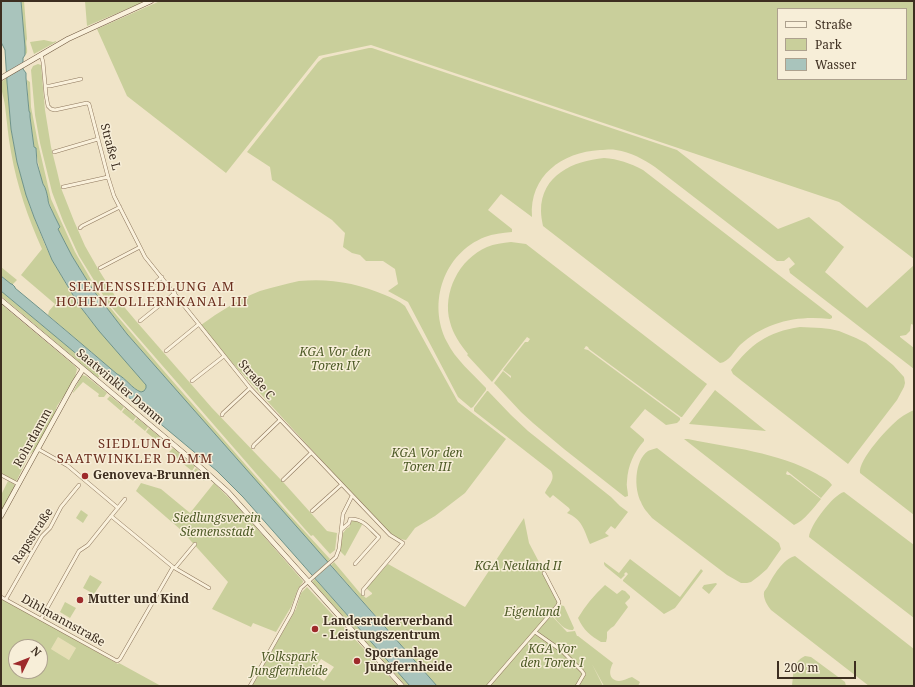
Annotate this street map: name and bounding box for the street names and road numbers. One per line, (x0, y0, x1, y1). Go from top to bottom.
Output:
street label: Straße L (97, 122, 123, 172)
street label: Saatwinkler Damm (73, 346, 167, 428)
street label: Straße C (235, 357, 277, 403)
street label: Rohrdamm (11, 406, 55, 470)
street label: Rapsstraße (10, 505, 56, 567)
street label: Dihlmannstraße (19, 592, 107, 650)

